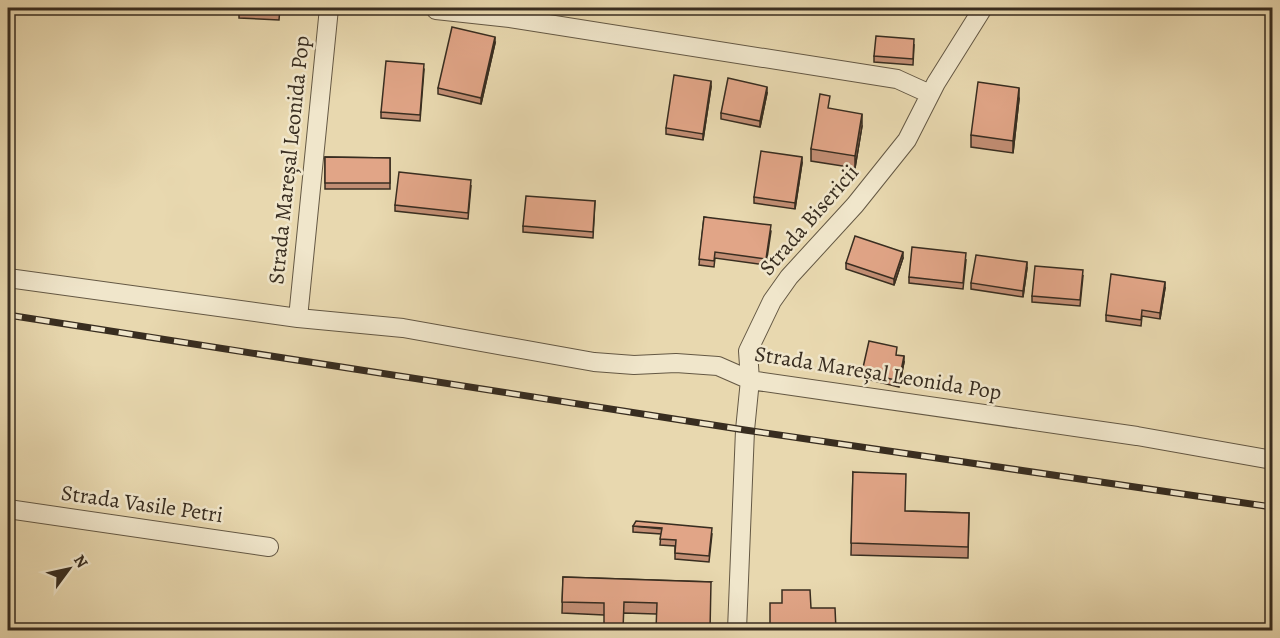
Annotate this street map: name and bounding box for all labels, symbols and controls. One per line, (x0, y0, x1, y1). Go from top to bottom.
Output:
street label: Strada Mareșal Leonida Pop (261, 34, 317, 286)
street label: Strada Bisericii (752, 158, 866, 282)
street label: Strada Mareșal Leonida Pop (752, 339, 1004, 407)
street label: Strada Vasile Petri (59, 478, 225, 530)
north arrow (39, 539, 99, 599)
text: N (68, 550, 93, 573)

